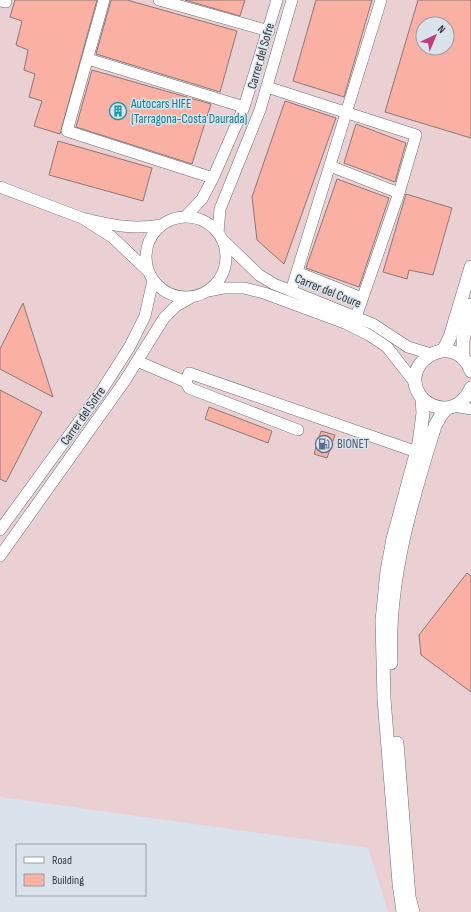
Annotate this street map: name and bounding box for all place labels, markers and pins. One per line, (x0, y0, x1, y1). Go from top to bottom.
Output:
place label: Autocars HIFE (Tarragona-Costa Daurada) (130, 96, 247, 127)
building icon: Autocars HIFE (Tarragona-Costa Daurada) (108, 101, 128, 121)
fuel station icon: BIONET (314, 434, 334, 454)
place label: BIONET (337, 436, 369, 452)

